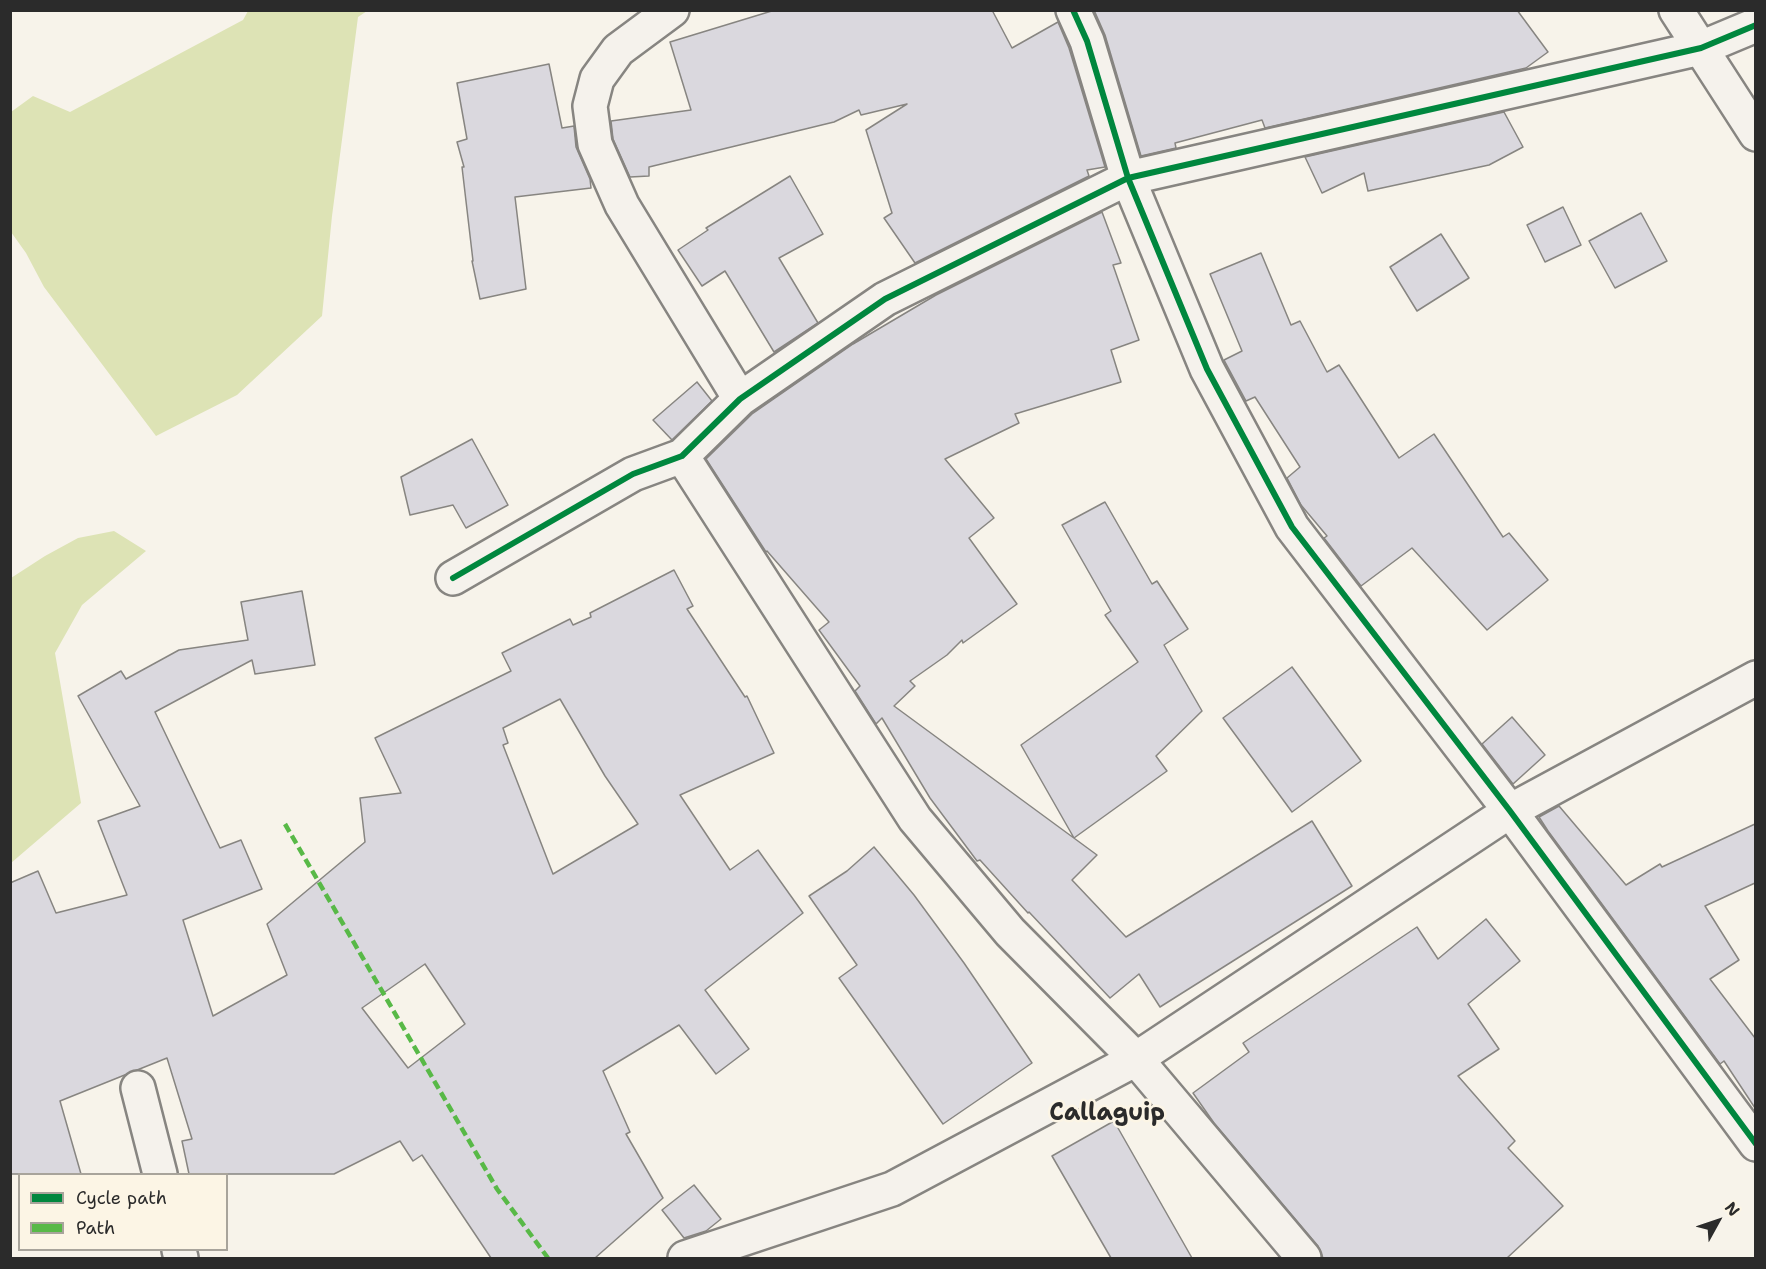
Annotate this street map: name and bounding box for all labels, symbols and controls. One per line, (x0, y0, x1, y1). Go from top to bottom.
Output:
district label: Callaguip (1049, 1100, 1165, 1128)
legend (18, 1173, 228, 1251)
text: Cycle path (76, 1186, 167, 1210)
north arrow (1688, 1191, 1748, 1251)
text: N (1720, 1197, 1744, 1221)
text: Path (76, 1216, 115, 1240)

